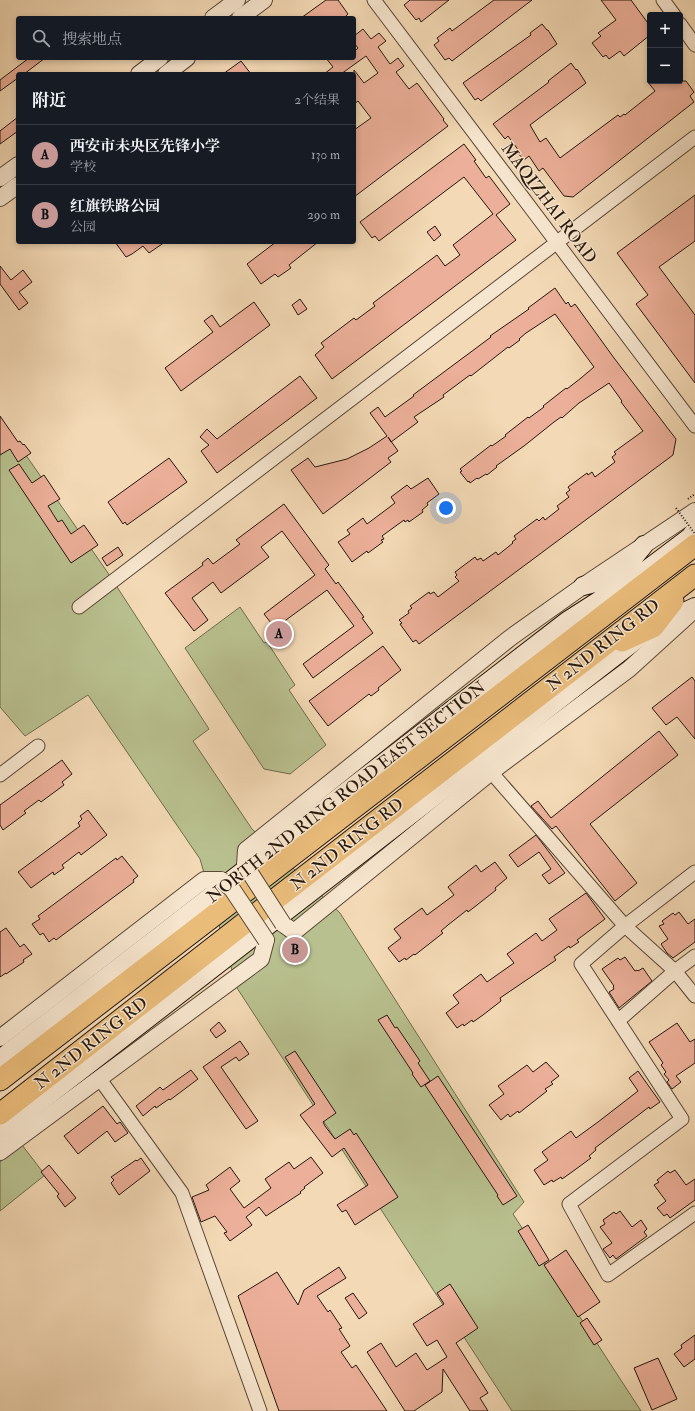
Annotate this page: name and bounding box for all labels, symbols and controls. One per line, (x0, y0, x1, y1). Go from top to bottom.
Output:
map controls (647, 12, 683, 84)
button: + (647, 12, 683, 48)
search box (16, 16, 356, 60)
icon: search (30, 27, 52, 49)
text: 搜索地点 (62, 30, 122, 49)
button: − (647, 48, 683, 84)
text: 附近 (32, 90, 66, 111)
text: 2个结果 (294, 92, 340, 108)
text: 西安市未央区先锋小学 (70, 137, 220, 156)
street label: MAQIZHAI ROAD (497, 138, 601, 268)
text: A (41, 147, 49, 163)
text: 130 m (311, 147, 340, 163)
text: 学校 (70, 159, 96, 175)
text: 红旗铁路公园 (70, 197, 160, 216)
text: B (41, 207, 49, 223)
text: 290 m (307, 207, 340, 223)
text: 公园 (70, 219, 96, 235)
your location (436, 498, 456, 518)
street label: N 2ND RING RD (542, 594, 664, 696)
pin: A (266, 619, 292, 649)
street label: NORTH 2ND RING ROAD EAST SECTION (202, 676, 490, 908)
street label: N 2ND RING RD (286, 793, 408, 895)
pin: B (282, 935, 308, 965)
street label: N 2ND RING RD (30, 992, 152, 1094)

